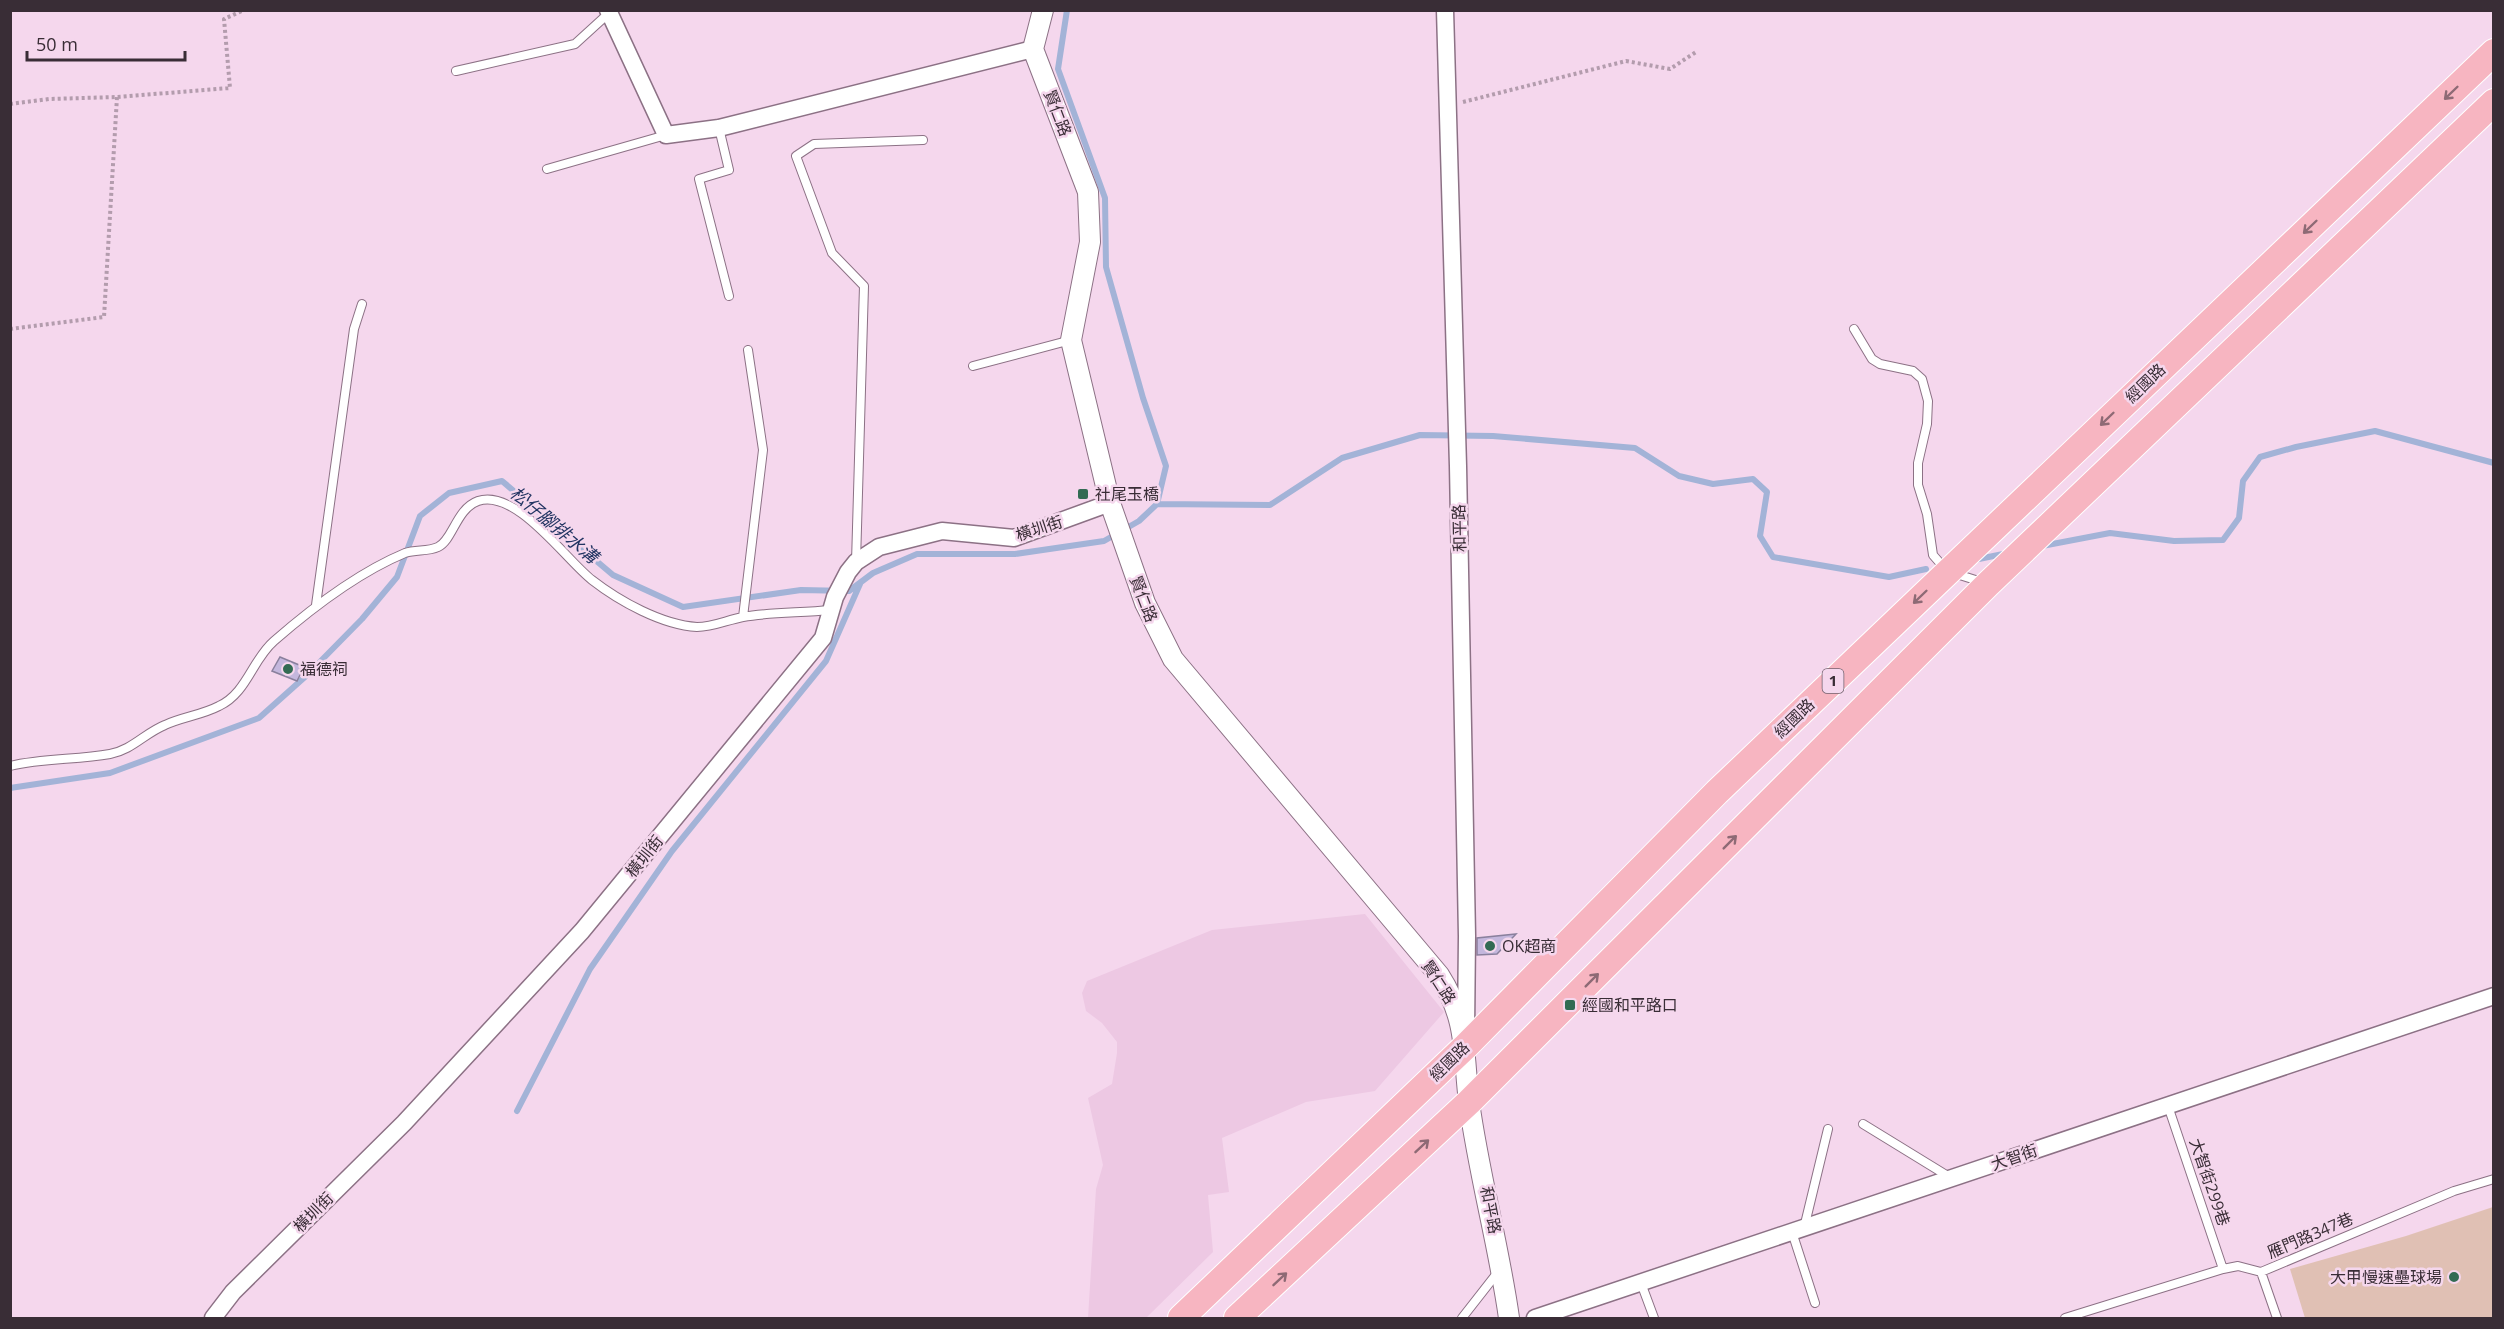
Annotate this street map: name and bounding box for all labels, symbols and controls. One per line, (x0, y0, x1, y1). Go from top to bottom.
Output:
scale bar (27, 24, 184, 62)
text: 50 m (36, 32, 78, 56)
one-way arrow (2444, 85, 2459, 99)
street label: 賢仁路 (1039, 87, 1077, 139)
one-way arrow (2302, 220, 2317, 234)
street label: 經國路 (2120, 358, 2170, 408)
one-way arrow (2100, 412, 2115, 426)
water label: 松仔腳排水溝 (506, 480, 606, 570)
place label: 社尾玉橋 (1095, 483, 1159, 505)
marker: 社尾玉橋 (1076, 487, 1090, 501)
street label: 和平路 (1448, 504, 1470, 552)
street label: 橫圳街 (1013, 510, 1065, 546)
street label: 賢仁路 (1125, 573, 1163, 625)
one-way arrow (1913, 589, 1928, 604)
place label: 福德祠 (300, 658, 348, 680)
marker: 福德祠 (281, 662, 295, 676)
road number: 1 (1822, 669, 1844, 693)
street label: 經國路 (1769, 693, 1819, 743)
street label: 橫圳街 (620, 830, 668, 882)
one-way arrow (1722, 835, 1737, 850)
place label: OK超商 (1502, 935, 1556, 957)
marker: OK超商 (1483, 939, 1497, 953)
street label: 賢仁路 (1417, 956, 1461, 1008)
one-way arrow (1584, 972, 1599, 987)
place label: 經國和平路口 (1582, 994, 1678, 1016)
marker: 經國和平路口 (1563, 998, 1577, 1012)
street label: 經國路 (1424, 1036, 1474, 1086)
street label: 大智街299巷 (2185, 1135, 2235, 1229)
one-way arrow (1415, 1139, 1430, 1153)
street label: 大智街 (1988, 1139, 2040, 1175)
street label: 和平路 (1476, 1184, 1506, 1236)
street label: 橫圳街 (288, 1187, 338, 1237)
street label: 雁門路347巷 (2264, 1207, 2356, 1263)
place label: 大甲慢速壘球場 (2330, 1266, 2442, 1288)
marker: 大甲慢速壘球場 (2447, 1270, 2461, 1284)
one-way arrow (1272, 1271, 1287, 1286)

